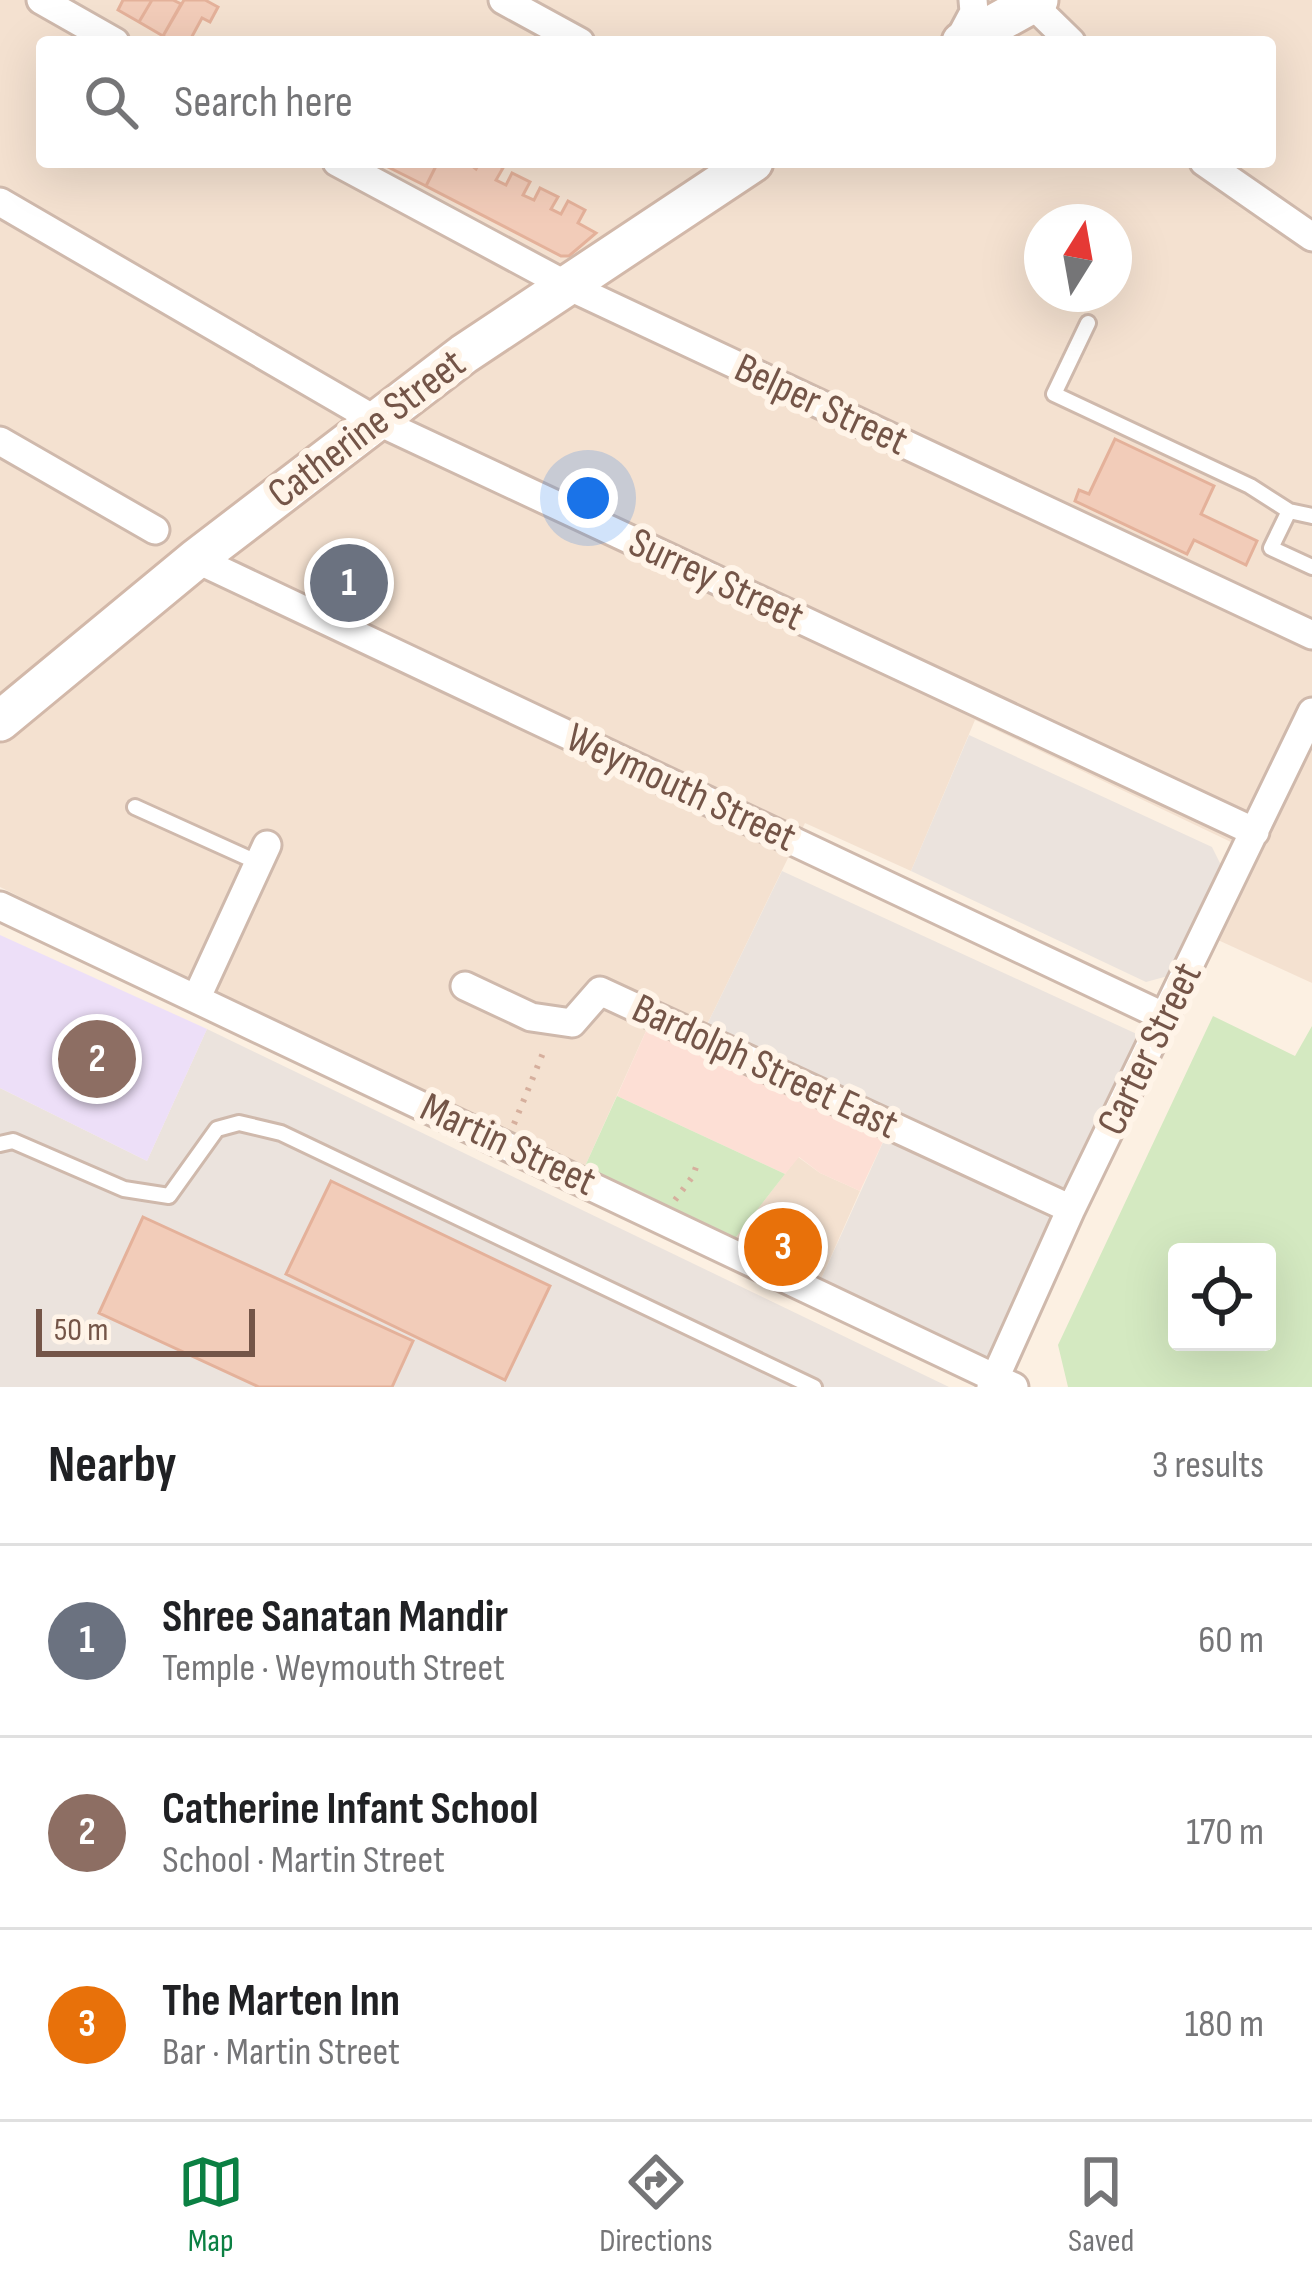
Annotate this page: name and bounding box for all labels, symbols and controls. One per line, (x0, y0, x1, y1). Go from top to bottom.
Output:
search box (36, 36, 1276, 168)
icon: search (78, 69, 144, 135)
text: Search here (174, 75, 353, 130)
north arrow (1024, 204, 1132, 312)
street label: Catherine Street (258, 338, 476, 520)
street label: Belper Street (726, 343, 916, 467)
your location (558, 468, 618, 528)
street label: Surrey Street (620, 517, 812, 643)
pin: 1 (310, 538, 388, 628)
street label: Weymouth Street (558, 713, 804, 863)
street label: Carter Street (1087, 955, 1213, 1143)
street label: Bardolph Street East (624, 983, 906, 1151)
pin: 2 (58, 1014, 136, 1104)
street label: Martin Street (412, 1082, 604, 1208)
pin: 3 (744, 1202, 822, 1292)
map controls (1168, 1243, 1276, 1351)
button: locate (1168, 1243, 1276, 1351)
scale bar (36, 1303, 255, 1356)
text: 50 m (54, 1310, 108, 1350)
text: Nearby (48, 1435, 177, 1496)
text: 3 results (1152, 1442, 1264, 1489)
text: Shree Sanatan Mandir (162, 1590, 508, 1645)
text: 1 (79, 1617, 95, 1664)
text: 60 m (1198, 1617, 1264, 1664)
text: Temple · Weymouth Street (162, 1645, 505, 1692)
text: Catherine Infant School (162, 1782, 538, 1837)
text: 2 (78, 1809, 96, 1856)
text: 170 m (1186, 1809, 1264, 1856)
text: School · Martin Street (162, 1837, 445, 1884)
text: The Marten Inn (162, 1974, 400, 2029)
text: 3 (78, 2001, 96, 2048)
text: 180 m (1185, 2001, 1264, 2048)
text: Bar · Martin Street (162, 2029, 400, 2076)
tab: Map (178, 2149, 244, 2261)
tab: Directions (599, 2149, 713, 2261)
tab: Saved (1068, 2149, 1134, 2261)

